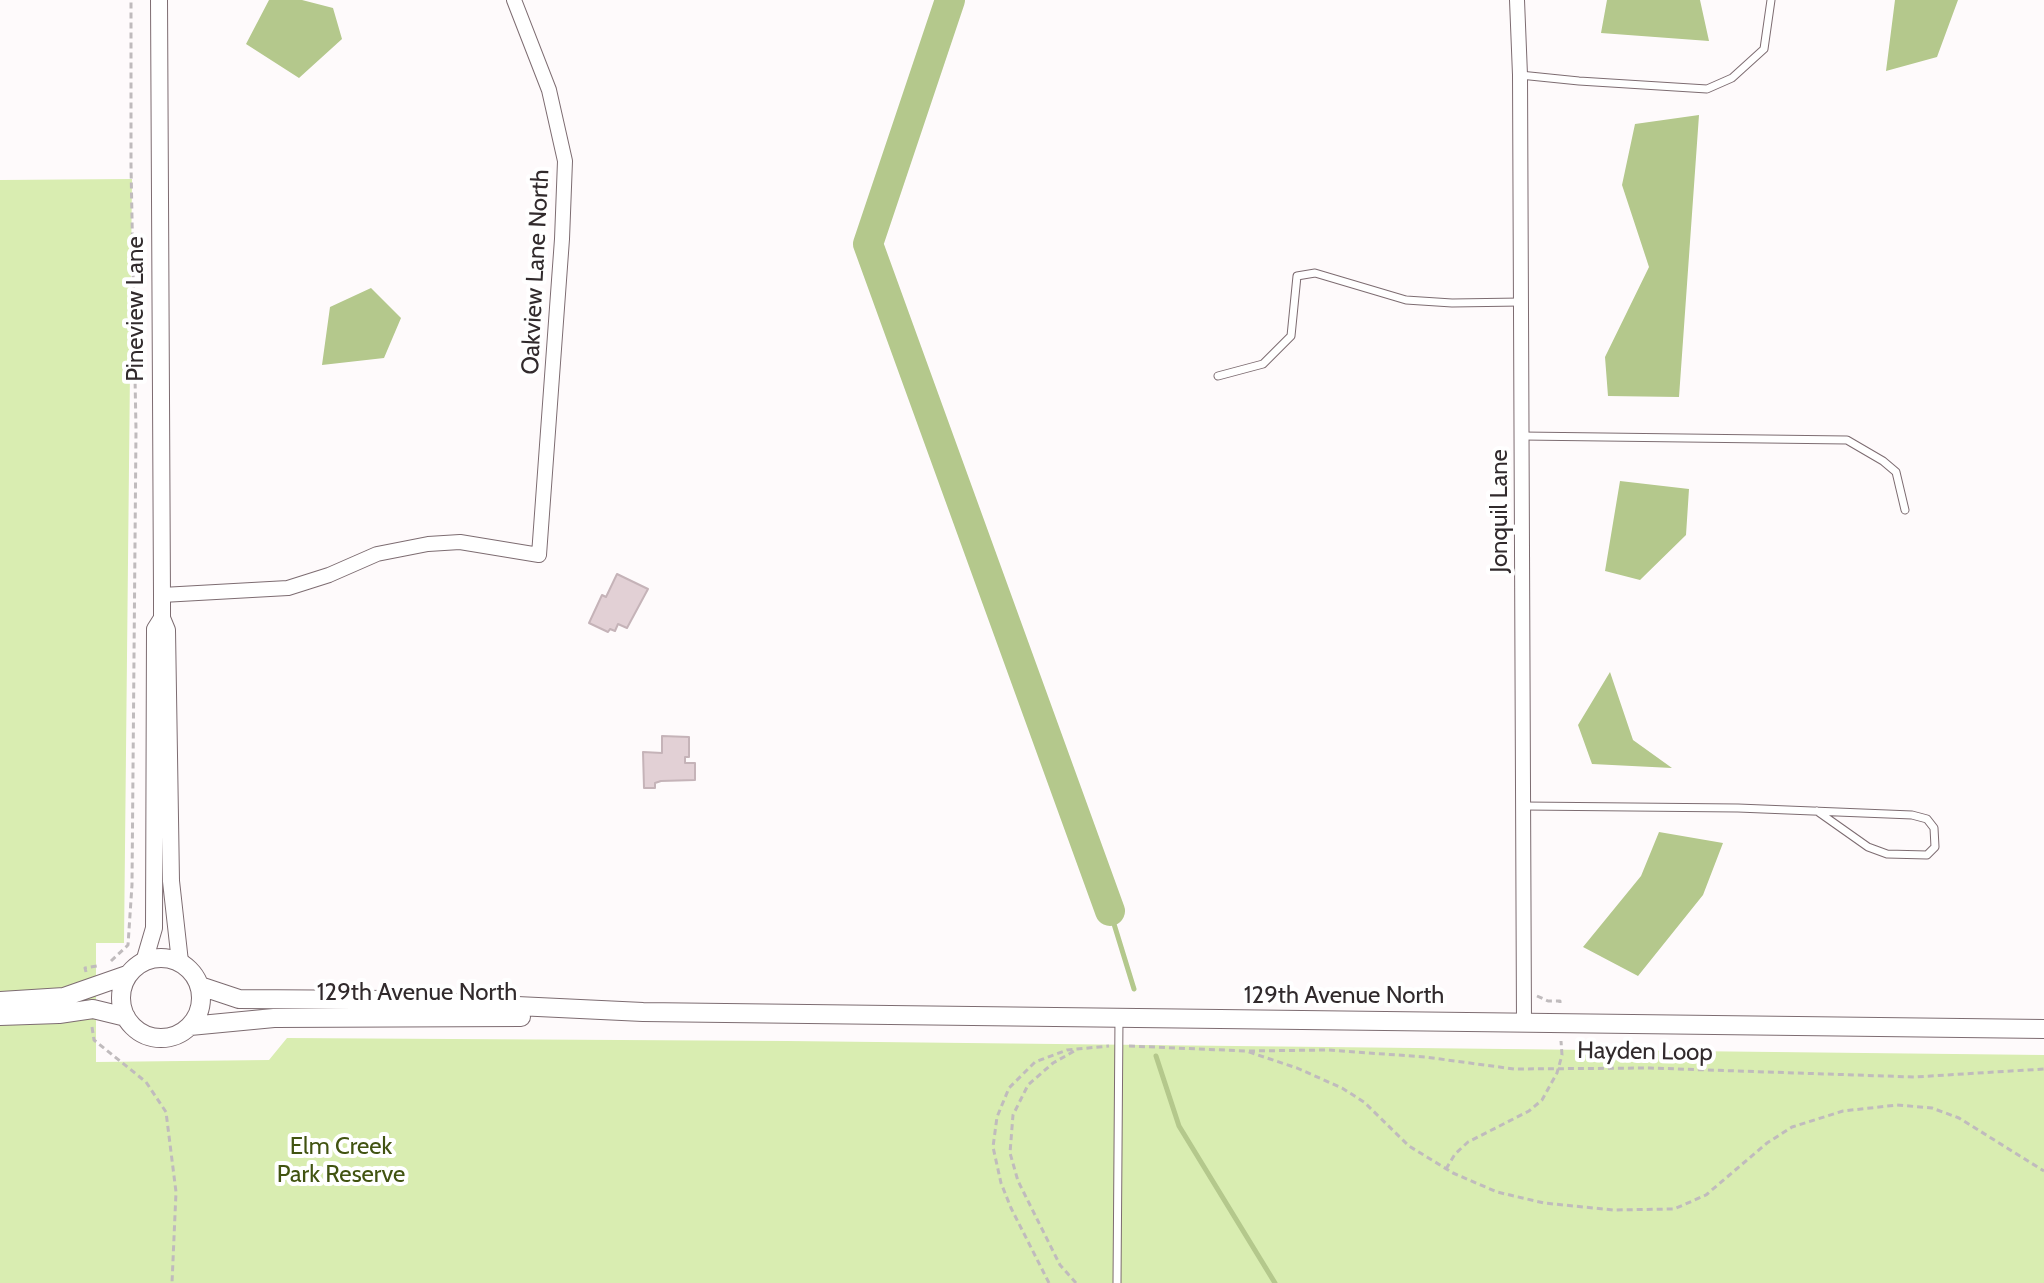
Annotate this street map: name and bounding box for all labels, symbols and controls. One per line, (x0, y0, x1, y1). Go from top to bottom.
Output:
street label: Oakview Lane North (516, 169, 556, 375)
street label: Pineview Lane (122, 236, 150, 382)
street label: Jonquil Lane (1486, 449, 1514, 573)
street label: 129th Avenue North (317, 979, 517, 1007)
street label: 129th Avenue North (1244, 982, 1444, 1010)
street label: Hayden Loop (1577, 1036, 1713, 1068)
park label: Elm Creek Park Reserve (277, 1133, 405, 1189)

